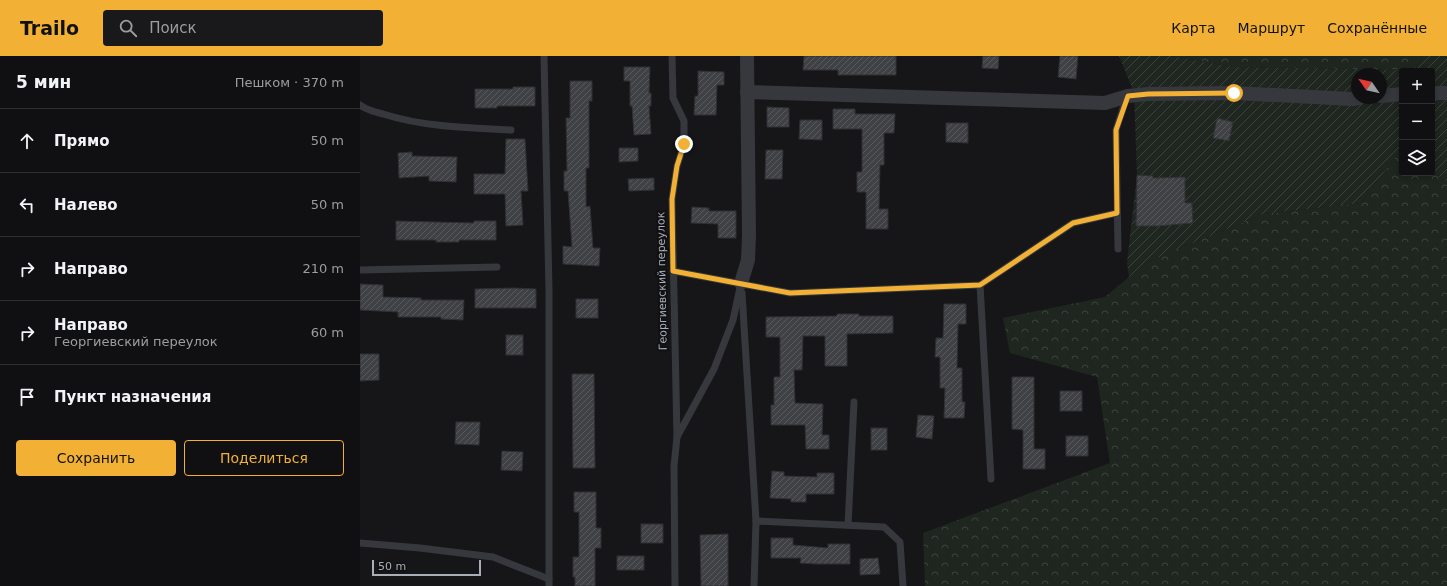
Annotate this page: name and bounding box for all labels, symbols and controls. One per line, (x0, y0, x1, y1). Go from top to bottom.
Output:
search box (103, 10, 383, 46)
text: Trailo (20, 17, 79, 39)
icon: search (117, 17, 139, 39)
text: Поиск (149, 19, 197, 37)
text: Карта (1171, 20, 1215, 36)
text: Маршрут (1237, 20, 1305, 36)
text: Сохранённые (1327, 20, 1427, 36)
north arrow (1351, 68, 1387, 104)
map controls (1399, 68, 1435, 176)
button: + (1399, 68, 1435, 104)
text: 5 мин (16, 72, 71, 92)
text: Пешком · 370 m (235, 75, 344, 90)
route start (1225, 84, 1243, 102)
button: − (1399, 104, 1435, 140)
icon: ahead (16, 130, 38, 152)
text: Прямо (54, 132, 110, 150)
text: 50 m (311, 133, 344, 148)
route end (675, 135, 693, 153)
button: layers (1399, 140, 1435, 176)
icon: left (16, 194, 38, 216)
text: Налево (54, 196, 118, 214)
text: 50 m (311, 197, 344, 212)
street label: Георгиевский переулок (654, 211, 670, 350)
icon: right (16, 258, 38, 280)
text: Направо (54, 260, 128, 278)
text: 210 m (302, 261, 344, 276)
text: Направо (54, 316, 128, 334)
icon: right (16, 322, 38, 344)
text: 60 m (311, 325, 344, 340)
text: Георгиевский переулок (54, 334, 218, 349)
icon: arrive (16, 386, 38, 408)
text: Пункт назначения (54, 388, 211, 406)
button: Сохранить (16, 440, 176, 476)
button: Поделиться (184, 440, 344, 476)
scale bar (372, 558, 481, 577)
text: 50 m (378, 560, 406, 573)

